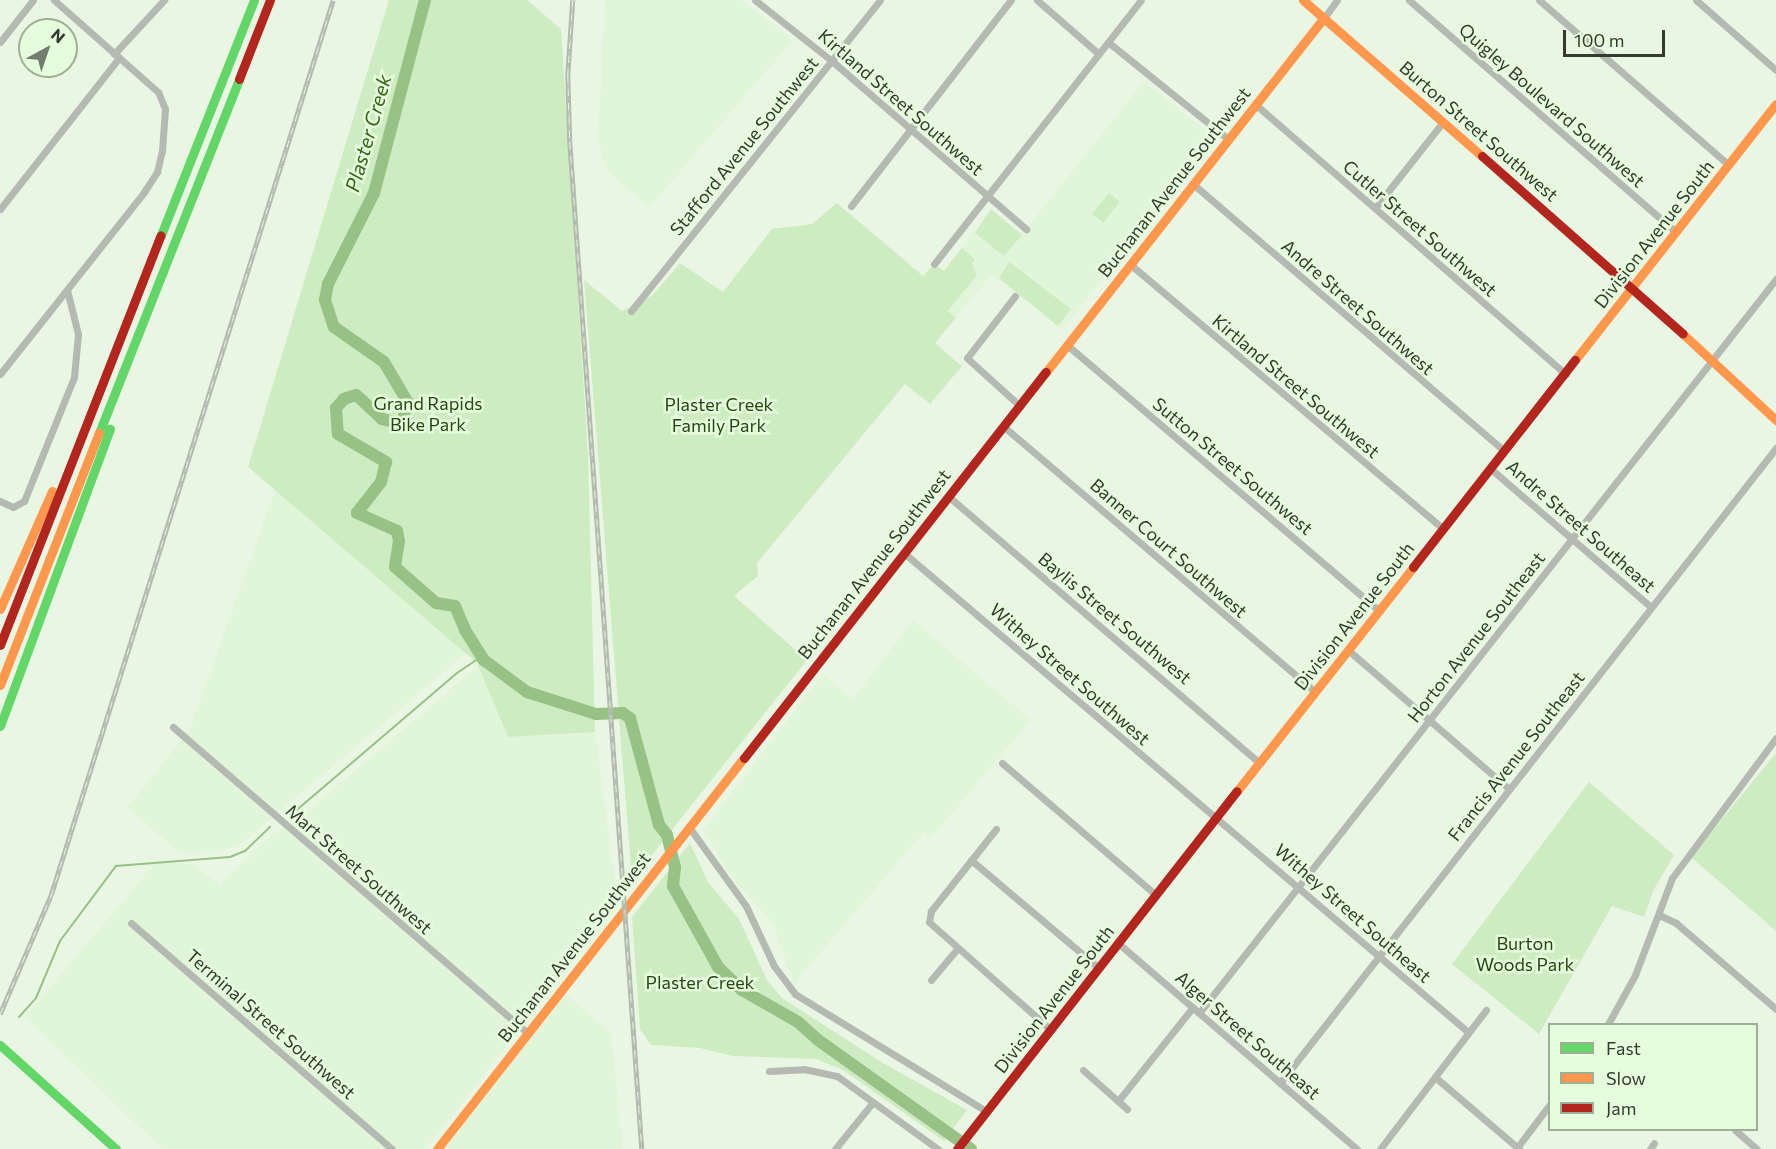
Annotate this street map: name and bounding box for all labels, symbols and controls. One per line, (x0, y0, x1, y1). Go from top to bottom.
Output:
north arrow (18, 18, 78, 78)
street label: Quigley Boulevard Southwest (1455, 18, 1649, 192)
scale bar (1566, 18, 1668, 56)
text: N (48, 24, 69, 46)
street label: Kirtland Street Southwest (814, 24, 988, 180)
text: 100 m (1574, 29, 1624, 51)
street label: Stafford Avenue Southwest (665, 52, 823, 240)
street label: Burton Street Southwest (1395, 56, 1563, 206)
water label: Plaster Creek (340, 72, 396, 194)
street label: Buchanan Avenue Southwest (1093, 83, 1255, 281)
street label: Cutler Street Southwest (1339, 155, 1501, 301)
street label: Division Avenue South (1590, 156, 1718, 312)
street label: Andre Street Southwest (1277, 235, 1439, 379)
street label: Kirtland Street Southwest (1208, 310, 1384, 462)
park label: Grand Rapids Bike Park (373, 393, 483, 436)
street label: Sutton Street Southwest (1149, 393, 1317, 539)
park label: Plaster Creek Family Park (665, 394, 773, 436)
street label: Andre Street Southeast (1502, 455, 1660, 597)
street label: Buchanan Avenue Southwest (793, 465, 955, 663)
street label: Banner Court Southwest (1086, 474, 1252, 622)
street label: Division Avenue South (1290, 538, 1418, 694)
street label: Baylis Street Southwest (1034, 548, 1196, 688)
street label: Horton Avenue Southeast (1403, 548, 1549, 726)
street label: Withey Street Southwest (986, 599, 1154, 749)
street label: Francis Avenue Southeast (1443, 667, 1589, 845)
street label: Mart Street Southwest (281, 800, 437, 938)
street label: Withey Street Southeast (1270, 839, 1436, 987)
street label: Buchanan Avenue Southwest (493, 848, 655, 1046)
street label: Division Avenue South (990, 921, 1118, 1077)
park label: Burton Woods Park (1476, 933, 1574, 976)
street label: Terminal Street Southwest (182, 945, 360, 1103)
street label: Alger Street Southeast (1171, 966, 1325, 1104)
park label: Plaster Creek (646, 971, 754, 993)
legend (1548, 1023, 1758, 1131)
text: Fast (1606, 1037, 1641, 1059)
text: Slow (1606, 1067, 1646, 1089)
text: Jam (1606, 1097, 1636, 1119)

